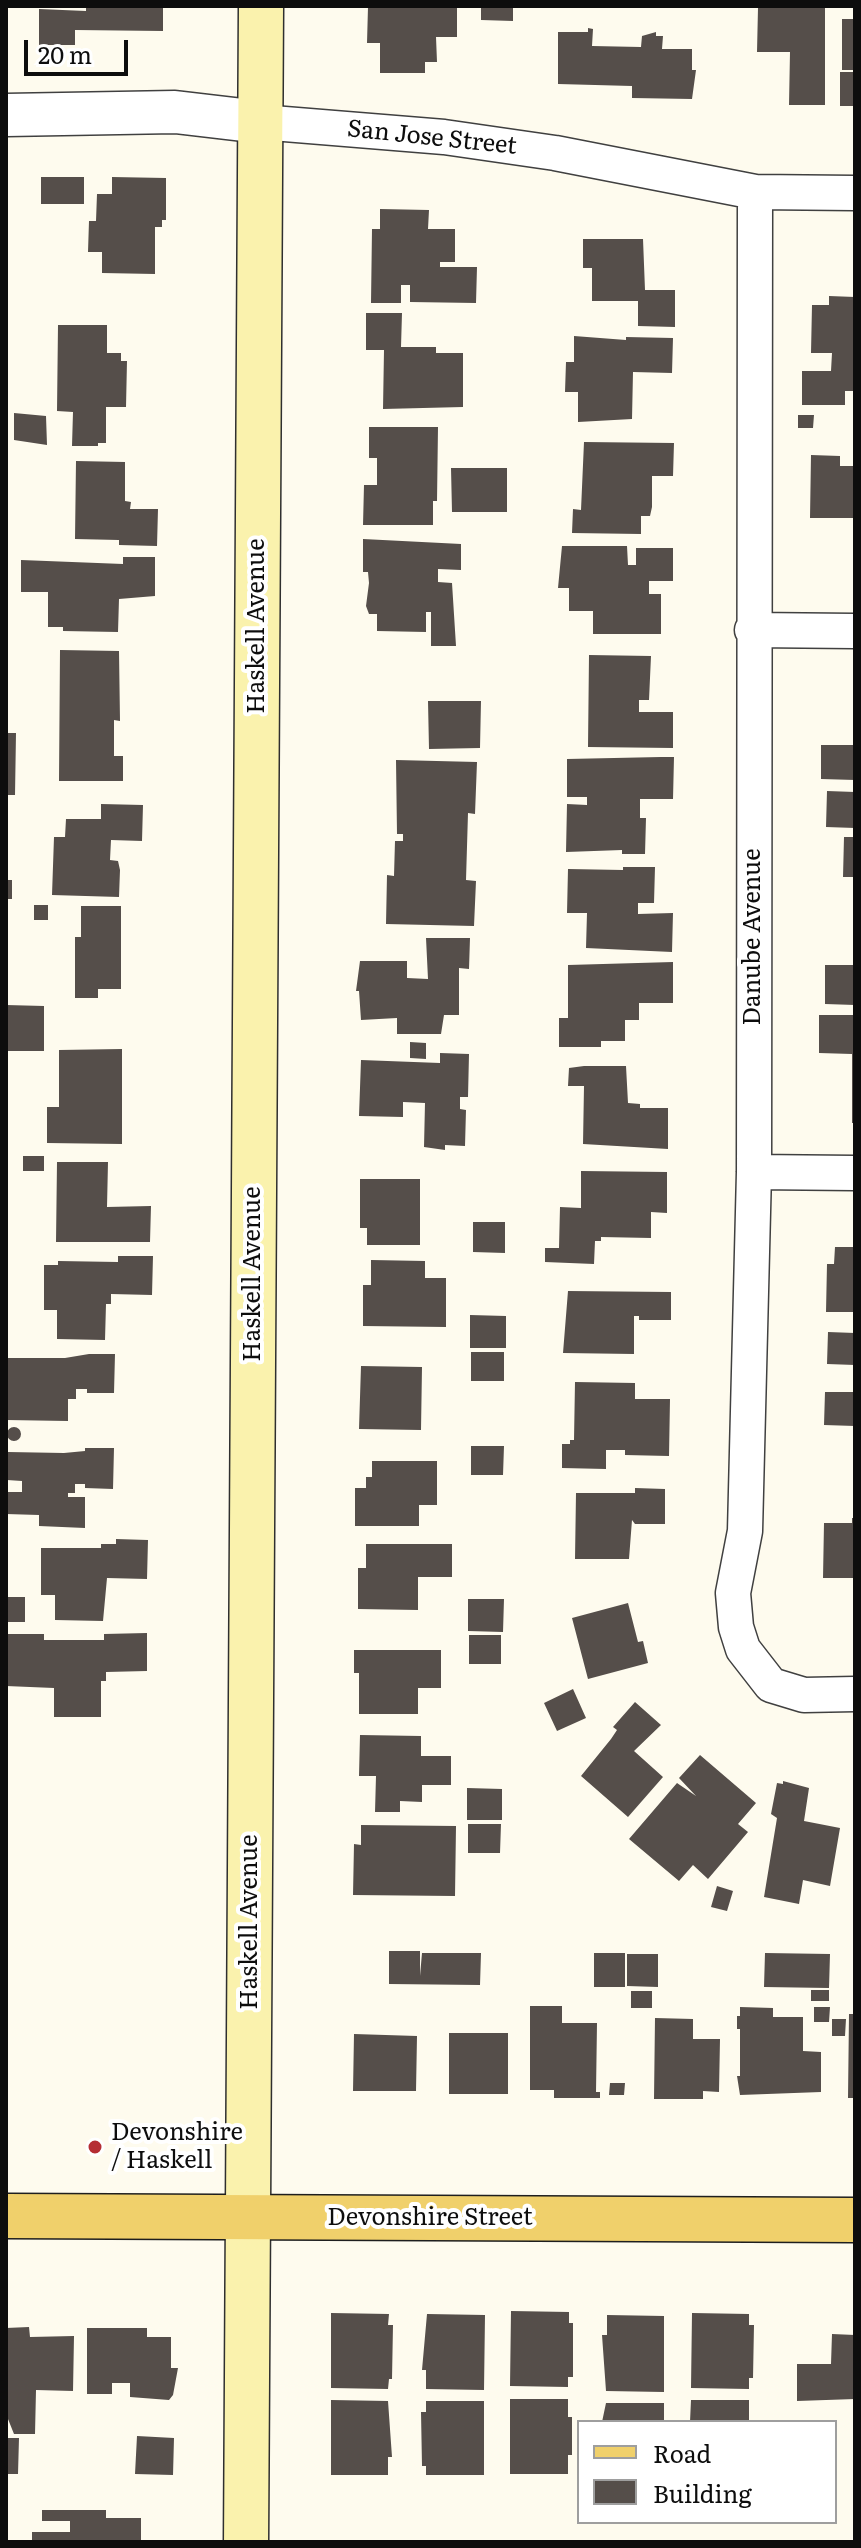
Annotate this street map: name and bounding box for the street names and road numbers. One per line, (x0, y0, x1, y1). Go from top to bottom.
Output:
street label: San Jose Street (346, 115, 518, 161)
street label: Haskell Avenue (243, 538, 271, 714)
street label: Danube Avenue (739, 848, 767, 1026)
street label: Haskell Avenue (239, 1186, 267, 1362)
street label: Haskell Avenue (236, 1834, 264, 2010)
street label: Devonshire Street (327, 2204, 533, 2232)

